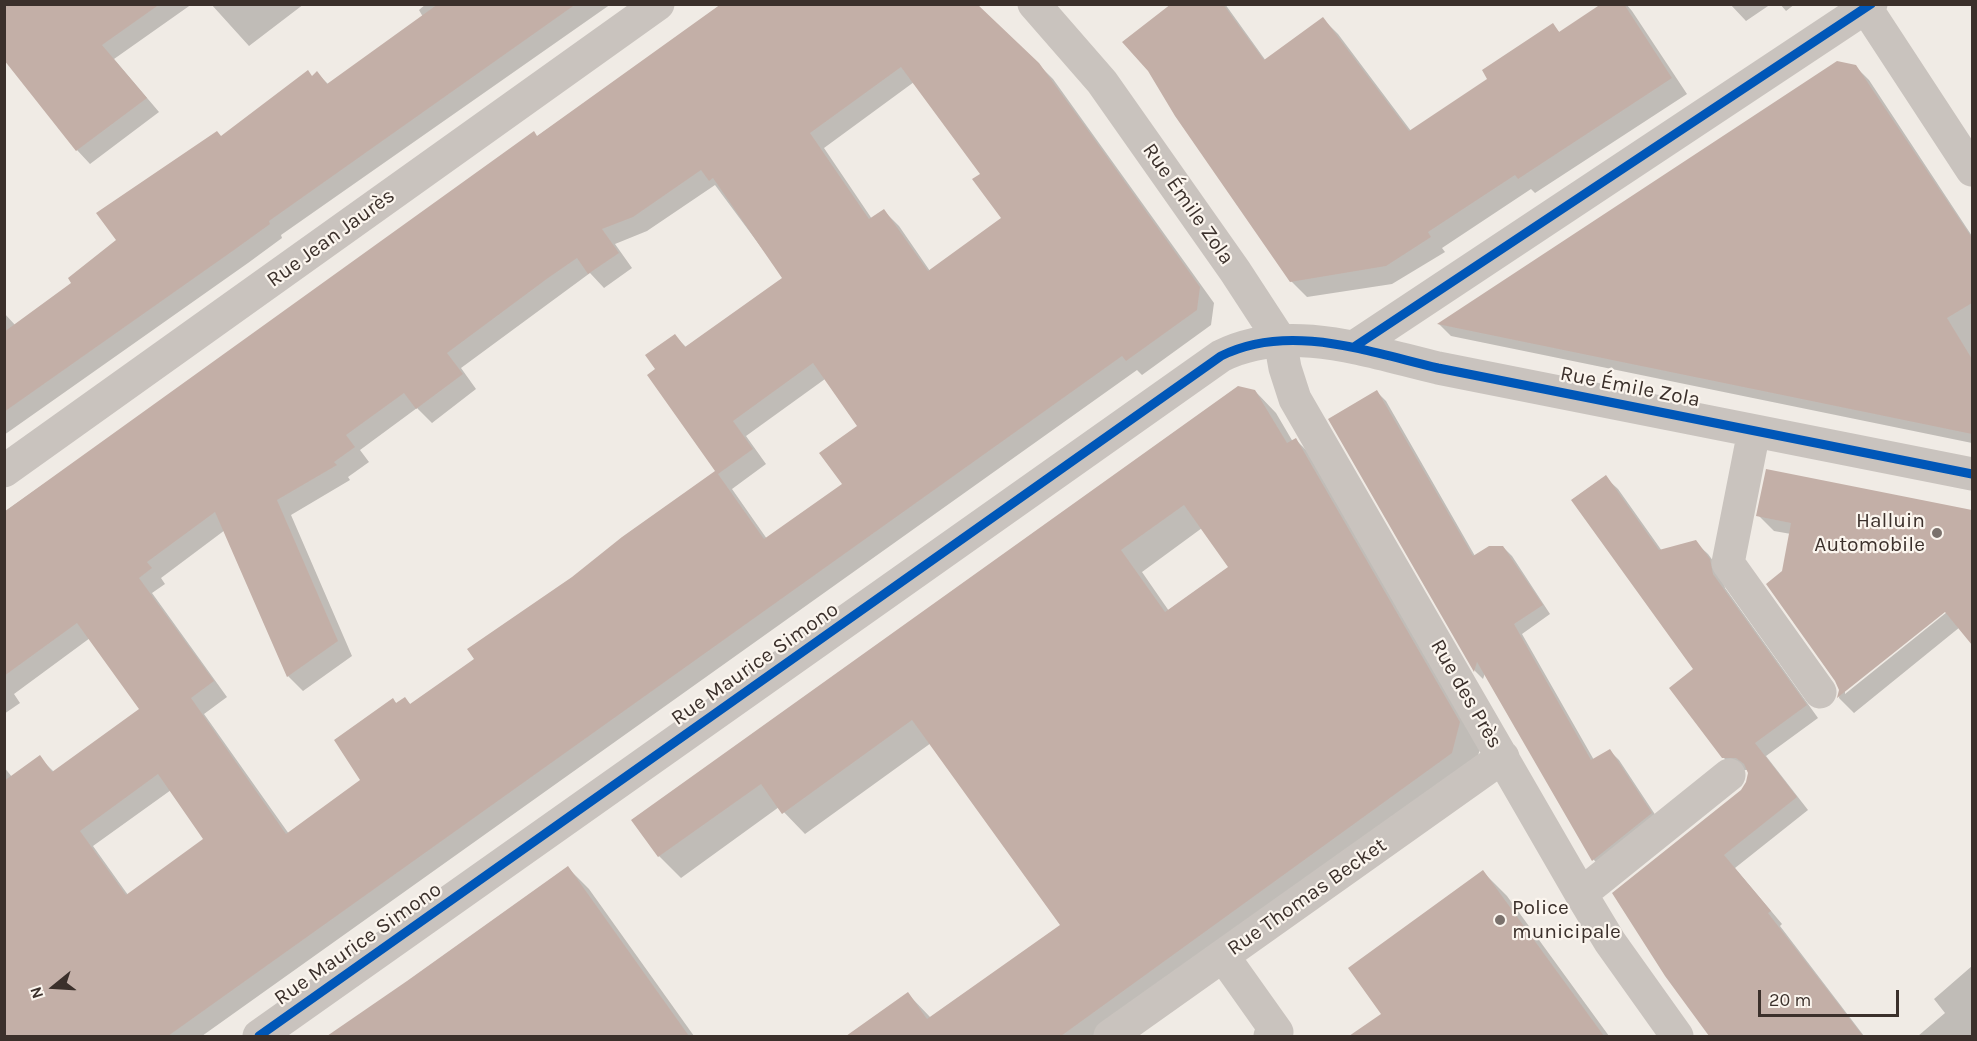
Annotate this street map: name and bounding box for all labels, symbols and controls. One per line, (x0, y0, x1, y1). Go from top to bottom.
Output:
street label: Rue Émile Zola (1137, 139, 1239, 269)
street label: Rue Jean Jaurès (262, 183, 400, 293)
street label: Rue Émile Zola (1558, 361, 1702, 413)
place label: Halluin Automobile (1814, 508, 1925, 558)
marker: Halluin Automobile (1930, 526, 1944, 540)
street label: Rue Maurice Simono (667, 597, 843, 731)
street label: Rue des Près (1425, 635, 1507, 753)
street label: Rue Thomas Becket (1223, 833, 1391, 961)
street label: Rue Maurice Simono (270, 877, 446, 1011)
place label: Police municipale (1512, 895, 1621, 945)
marker: Police municipale (1493, 913, 1507, 927)
north arrow (24, 957, 84, 1017)
scale bar (1761, 978, 1902, 1016)
text: N (26, 984, 47, 1001)
text: 20 m (1769, 989, 1811, 1011)

